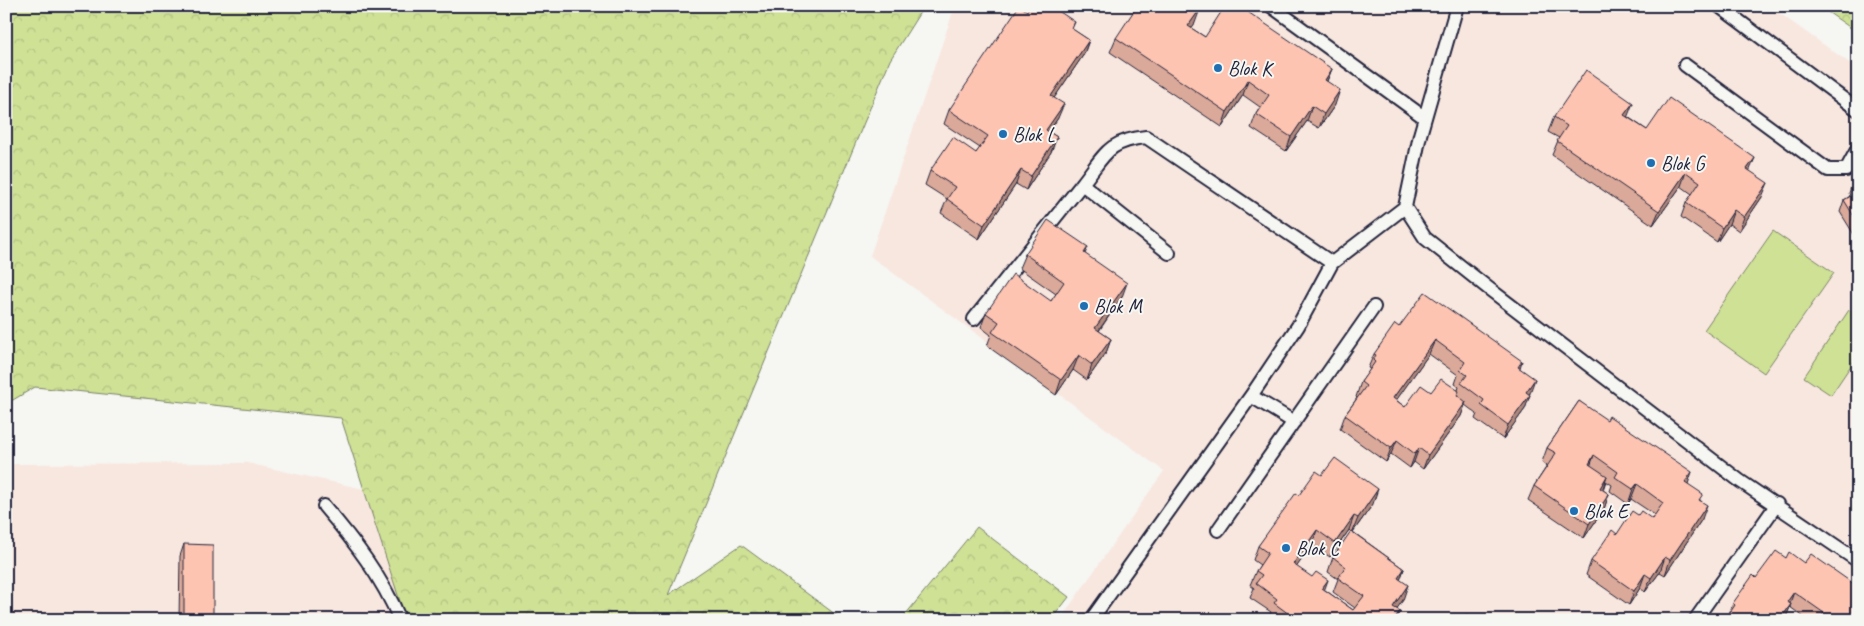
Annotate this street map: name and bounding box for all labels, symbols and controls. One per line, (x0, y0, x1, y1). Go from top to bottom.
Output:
place label: Blok K (1228, 56, 1274, 81)
marker: Blok K (1212, 62, 1224, 74)
place label: Blok L (1013, 122, 1055, 147)
marker: Blok L (997, 128, 1009, 140)
place label: Blok G (1661, 151, 1706, 176)
marker: Blok G (1645, 157, 1657, 169)
place label: Blok M (1094, 294, 1143, 319)
marker: Blok M (1078, 300, 1090, 312)
place label: Blok E (1584, 499, 1630, 524)
marker: Blok E (1568, 505, 1580, 517)
place label: Blok C (1296, 536, 1341, 561)
marker: Blok C (1280, 542, 1292, 554)

